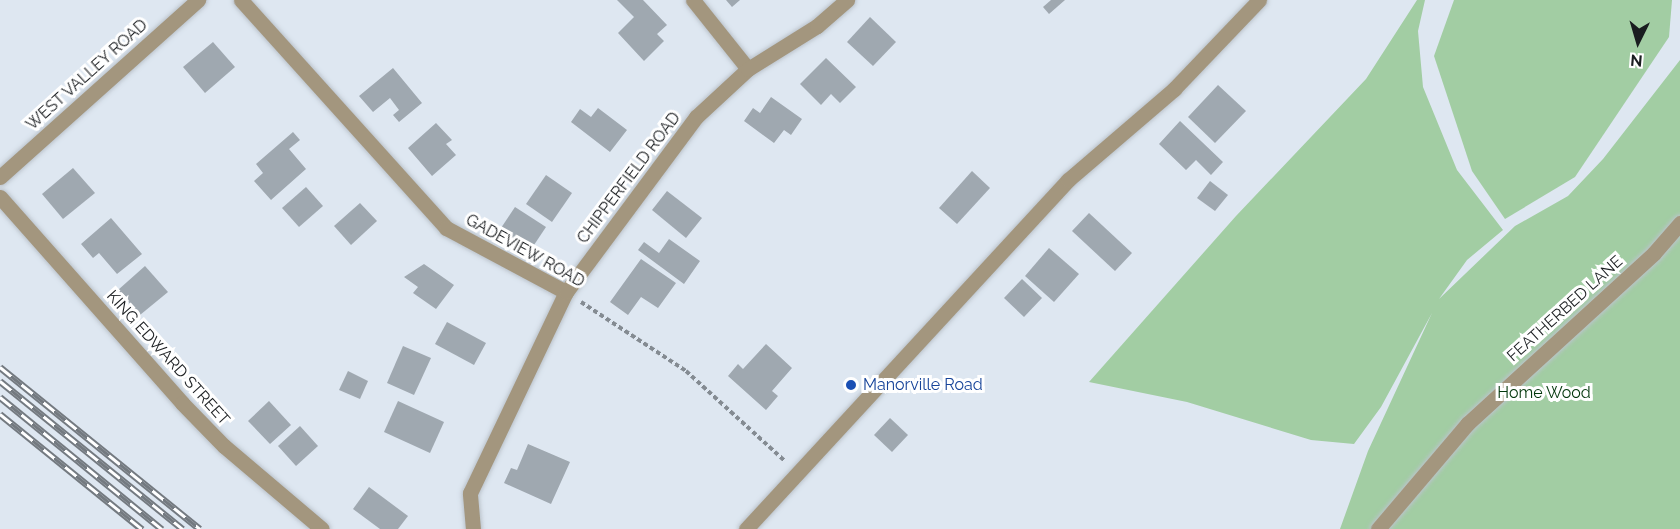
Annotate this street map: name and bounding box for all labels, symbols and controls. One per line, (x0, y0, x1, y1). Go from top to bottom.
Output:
north arrow (1608, 12, 1668, 72)
street label: WEST VALLEY ROAD (22, 15, 152, 135)
text: N (1629, 50, 1643, 70)
street label: CHIPPERFIELD ROAD (573, 109, 685, 247)
street label: GADEVIEW ROAD (462, 210, 588, 292)
street label: FEATHERBED LANE (1503, 252, 1627, 366)
street label: KING EDWARD STREET (102, 287, 234, 429)
place label: Manorville Road (863, 375, 983, 395)
marker: Manorville Road (844, 378, 858, 392)
park label: Home Wood (1497, 383, 1591, 403)

